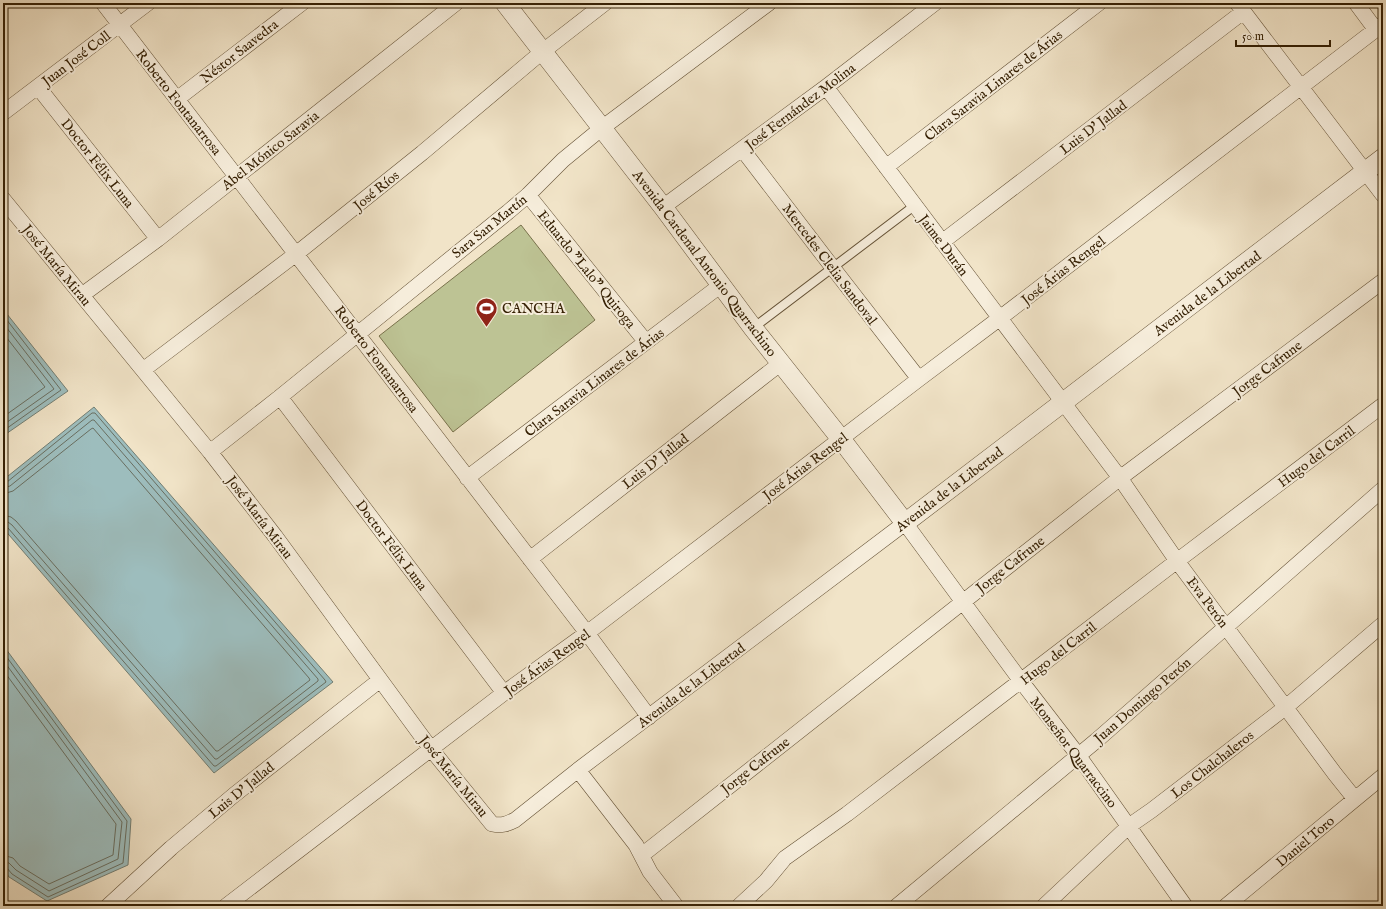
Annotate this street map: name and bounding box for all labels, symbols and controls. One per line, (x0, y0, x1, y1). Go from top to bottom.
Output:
street label: Néstor Saavedra (197, 15, 283, 88)
scale bar (1236, 22, 1330, 48)
street label: Clara Saravia Linares de Árias (920, 25, 1066, 145)
street label: Juan José Coll (37, 27, 115, 92)
text: 50 m (1242, 29, 1264, 44)
street label: Roberto Fontanarrosa (131, 46, 226, 160)
street label: José Fernández Molina (740, 59, 860, 155)
street label: Luis D' Jallad (1056, 96, 1131, 159)
street label: Abel Mónico Saravia (217, 107, 324, 195)
street label: Doctor Félix Luna (57, 115, 138, 213)
street label: Avenida Cardenal Antonio Quarrachino (627, 166, 781, 361)
street label: José Ríos (348, 167, 403, 216)
street label: Sara San Martín (448, 191, 531, 263)
street label: Mercedes Clelia Sandoval (778, 200, 881, 329)
street label: Eduardo "Lalo" Quiroga (533, 207, 640, 333)
street label: Jaime Durán (913, 210, 973, 280)
street label: José María Mirau (17, 220, 95, 310)
street label: José Árias Rengel (1016, 231, 1109, 311)
street label: Avenida de la Libertad (1149, 247, 1265, 341)
sports icon: CANCHA (474, 295, 500, 328)
place label: CANCHA (502, 300, 565, 318)
street label: Roberto Fontanarrosa (330, 303, 423, 417)
street label: Clara Saravia Linares de Árias (521, 323, 668, 441)
street label: Jorge Cafrune (1228, 336, 1306, 402)
street label: Hugo del Carril (1274, 422, 1359, 492)
street label: José Árias Rengel (757, 428, 852, 506)
street label: Luis D' Jallad (619, 430, 693, 493)
street label: Avenida de la Libertad (891, 443, 1007, 537)
street label: José María Mirau (221, 471, 296, 563)
street label: Doctor Félix Luna (351, 497, 432, 595)
street label: Jorge Cafrune (971, 532, 1049, 599)
street label: Eva Perón (1182, 574, 1233, 632)
street label: Hugo del Carril (1017, 618, 1101, 689)
street label: José Árias Rengel (499, 625, 594, 701)
street label: Avenida de la Libertad (633, 639, 749, 733)
street label: Juan Domingo Perón (1089, 653, 1195, 749)
street label: Monseñor Quarraccino (1026, 694, 1121, 812)
street label: Los Chalchaleros (1168, 727, 1258, 803)
street label: José María Mirau (414, 731, 492, 821)
street label: Jorge Cafrune (716, 733, 794, 800)
street label: Luis D' Jallad (205, 758, 279, 823)
street label: Daniel Toro (1273, 812, 1339, 871)

